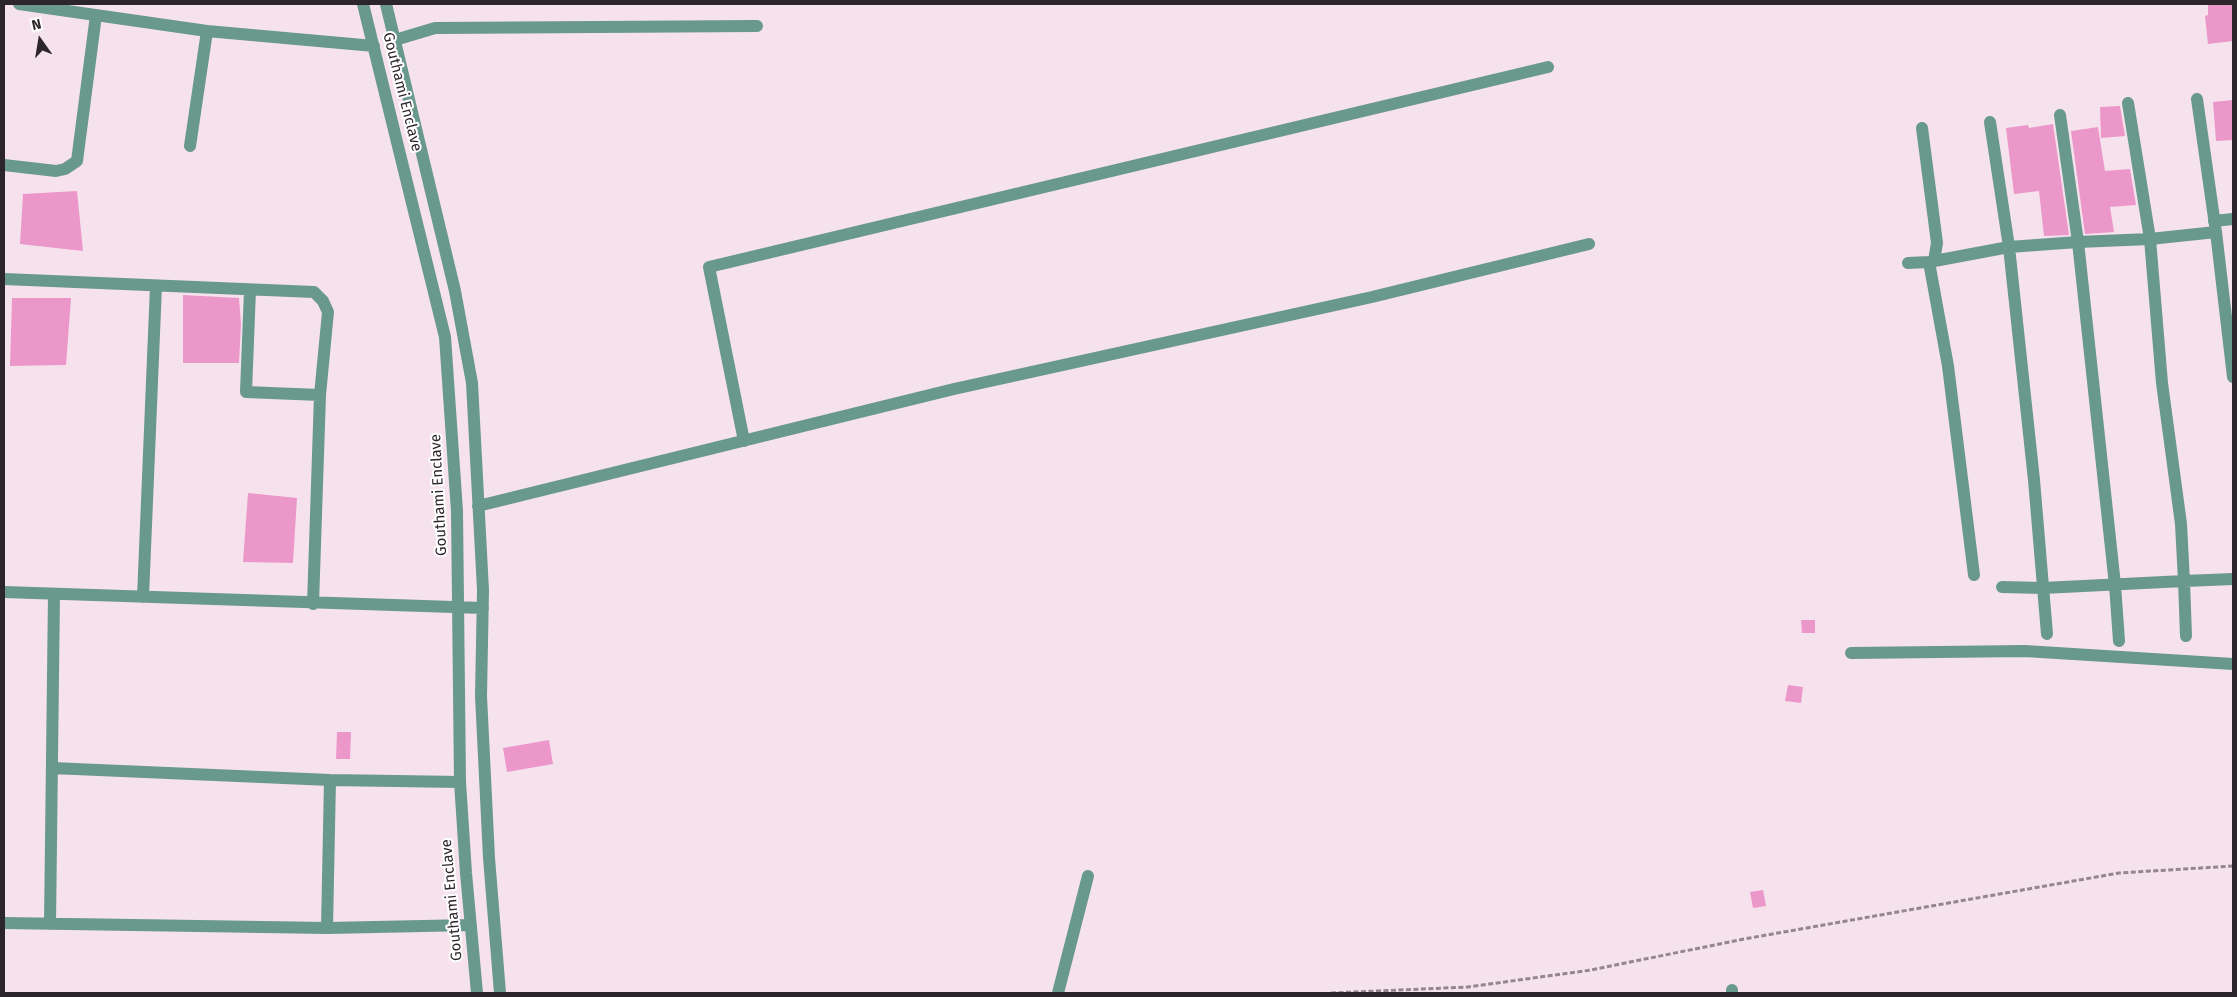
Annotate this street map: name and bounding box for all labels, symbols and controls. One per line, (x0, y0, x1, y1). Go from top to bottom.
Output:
north arrow (15, 15, 65, 65)
text: N (30, 16, 43, 34)
street label: Gouthami Enclave (379, 31, 425, 153)
street label: Gouthami Enclave (427, 434, 451, 556)
street label: Gouthami Enclave (438, 838, 466, 962)

